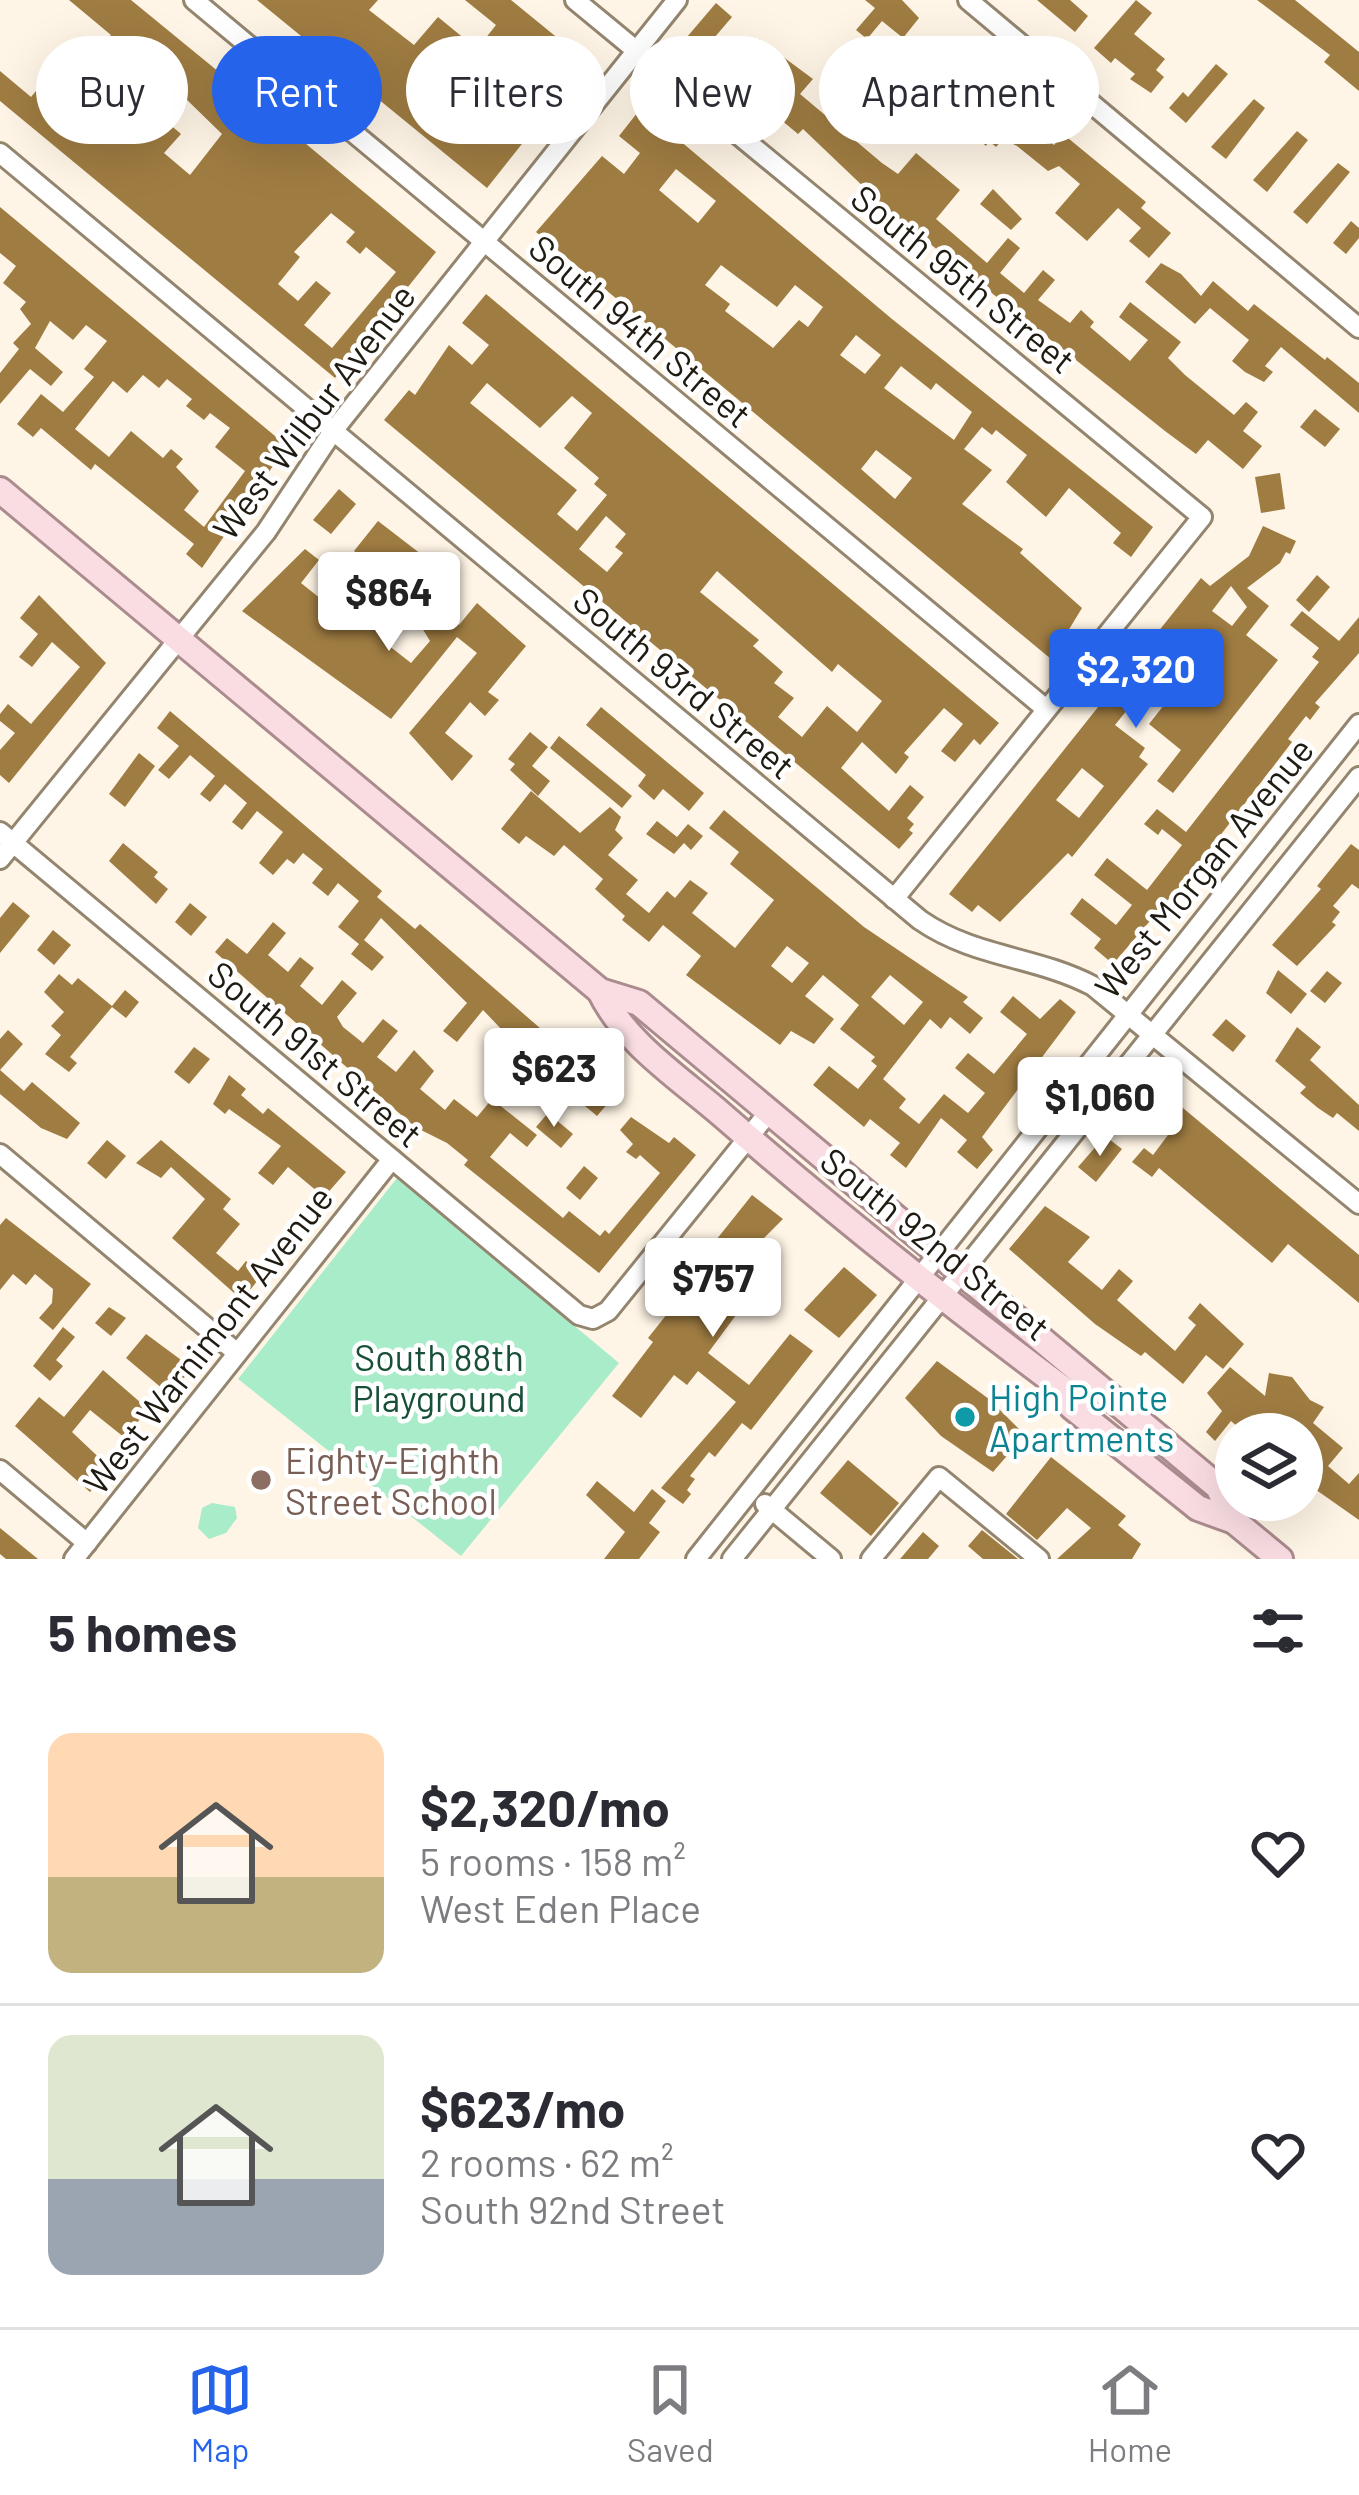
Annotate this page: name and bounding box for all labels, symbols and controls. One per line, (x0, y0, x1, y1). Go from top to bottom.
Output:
chip: Buy (36, 36, 188, 144)
chip: Rent (212, 36, 382, 144)
chip: Filters (406, 36, 606, 144)
chip: New (630, 36, 795, 144)
chip: Apartment (819, 36, 1099, 144)
street label: South 95th Street (844, 175, 1084, 381)
street label: South 94th Street (521, 225, 761, 435)
street label: West Wilbur Avenue (203, 275, 423, 547)
pin: $864 (318, 552, 460, 654)
text: $864 (345, 567, 433, 614)
street label: South 93rd Street (566, 577, 804, 787)
pin: $2,320 (1038, 629, 1234, 731)
text: $2,320 (1076, 644, 1196, 691)
street label: West Morgan Avenue (1085, 728, 1321, 1006)
street label: South 91st Street (200, 951, 432, 1155)
pin: $623 (483, 1028, 625, 1130)
text: $623 (511, 1043, 597, 1090)
pin: $1,060 (1002, 1057, 1198, 1159)
text: $1,060 (1045, 1072, 1155, 1119)
street label: South 92nd Street (813, 1138, 1059, 1348)
street label: West Warnimont Avenue (73, 1176, 341, 1502)
pin: $757 (642, 1238, 784, 1340)
text: $757 (672, 1253, 754, 1300)
park label: South 88th Playground (352, 1335, 526, 1419)
place label: High Pointe Apartments (989, 1375, 1174, 1459)
marker: High Pointe Apartments (952, 1404, 978, 1430)
map controls (1215, 1413, 1323, 1521)
button: layers (1215, 1413, 1323, 1521)
place label: Eighty-Eighth Street School (285, 1438, 500, 1522)
marker: Eighty-Eighth Street School (248, 1467, 274, 1493)
icon: filters (1245, 1598, 1311, 1664)
text: 5 homes (48, 1601, 237, 1662)
text: $2,320/mo (420, 1776, 670, 1837)
icon: home (144, 1781, 288, 1925)
icon: heart (1245, 1820, 1311, 1886)
text: 5 rooms · 158 m² (420, 1837, 686, 1884)
text: West Eden Place (420, 1884, 701, 1931)
text: $623/mo (420, 2077, 625, 2138)
icon: home (144, 2083, 288, 2227)
icon: heart (1245, 2122, 1311, 2188)
text: 2 rooms · 62 m² (420, 2138, 674, 2185)
text: South 92nd Street (420, 2185, 726, 2232)
tab: Map (187, 2357, 253, 2469)
tab: Saved (627, 2357, 714, 2469)
tab: Home (1088, 2357, 1172, 2469)

